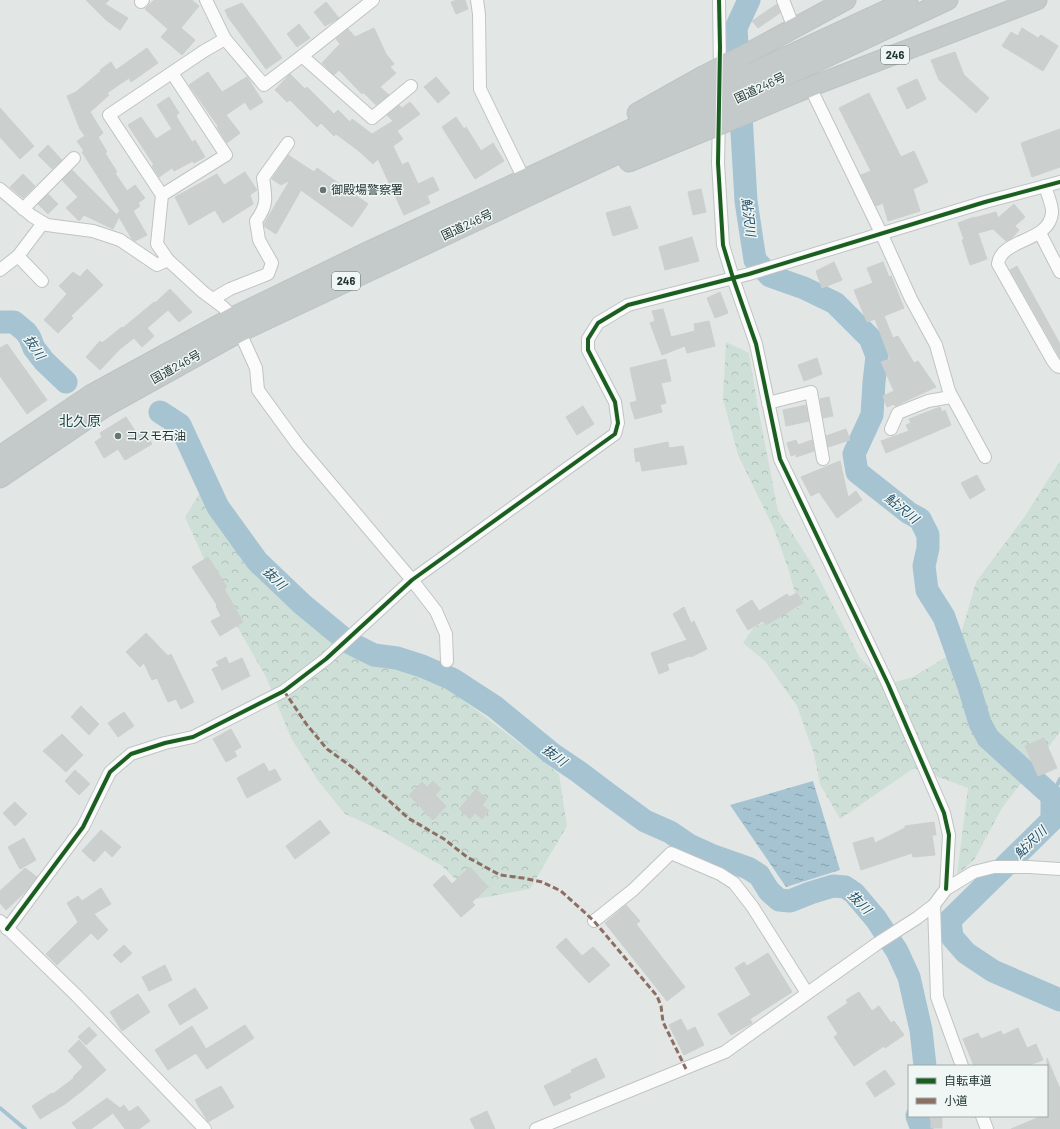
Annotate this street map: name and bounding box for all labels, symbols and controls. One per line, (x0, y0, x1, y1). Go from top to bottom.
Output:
road number: 246 (881, 46, 909, 64)
street label: 国道246号 (732, 69, 788, 105)
place label: 御殿場警察署 (331, 182, 403, 196)
marker: 御殿場警察署 (318, 185, 328, 195)
water label: 鮎沢川 (739, 197, 760, 239)
street label: 国道246号 (439, 206, 495, 242)
road number: 246 (332, 272, 360, 290)
water label: 抜川 (21, 332, 50, 364)
street label: 国道246号 (148, 347, 203, 386)
district label: 北久原 (59, 412, 101, 429)
place label: コスモ石油 (126, 428, 186, 442)
marker: コスモ石油 (113, 431, 123, 441)
water label: 鮎沢川 (882, 490, 924, 528)
water label: 抜川 (260, 563, 291, 594)
water label: 抜川 (540, 741, 572, 770)
water label: 鮎沢川 (1010, 821, 1051, 861)
water label: 抜川 (845, 887, 876, 918)
legend (908, 1065, 1048, 1117)
text: 自転車道 (944, 1073, 992, 1087)
text: 小道 (944, 1093, 968, 1107)

